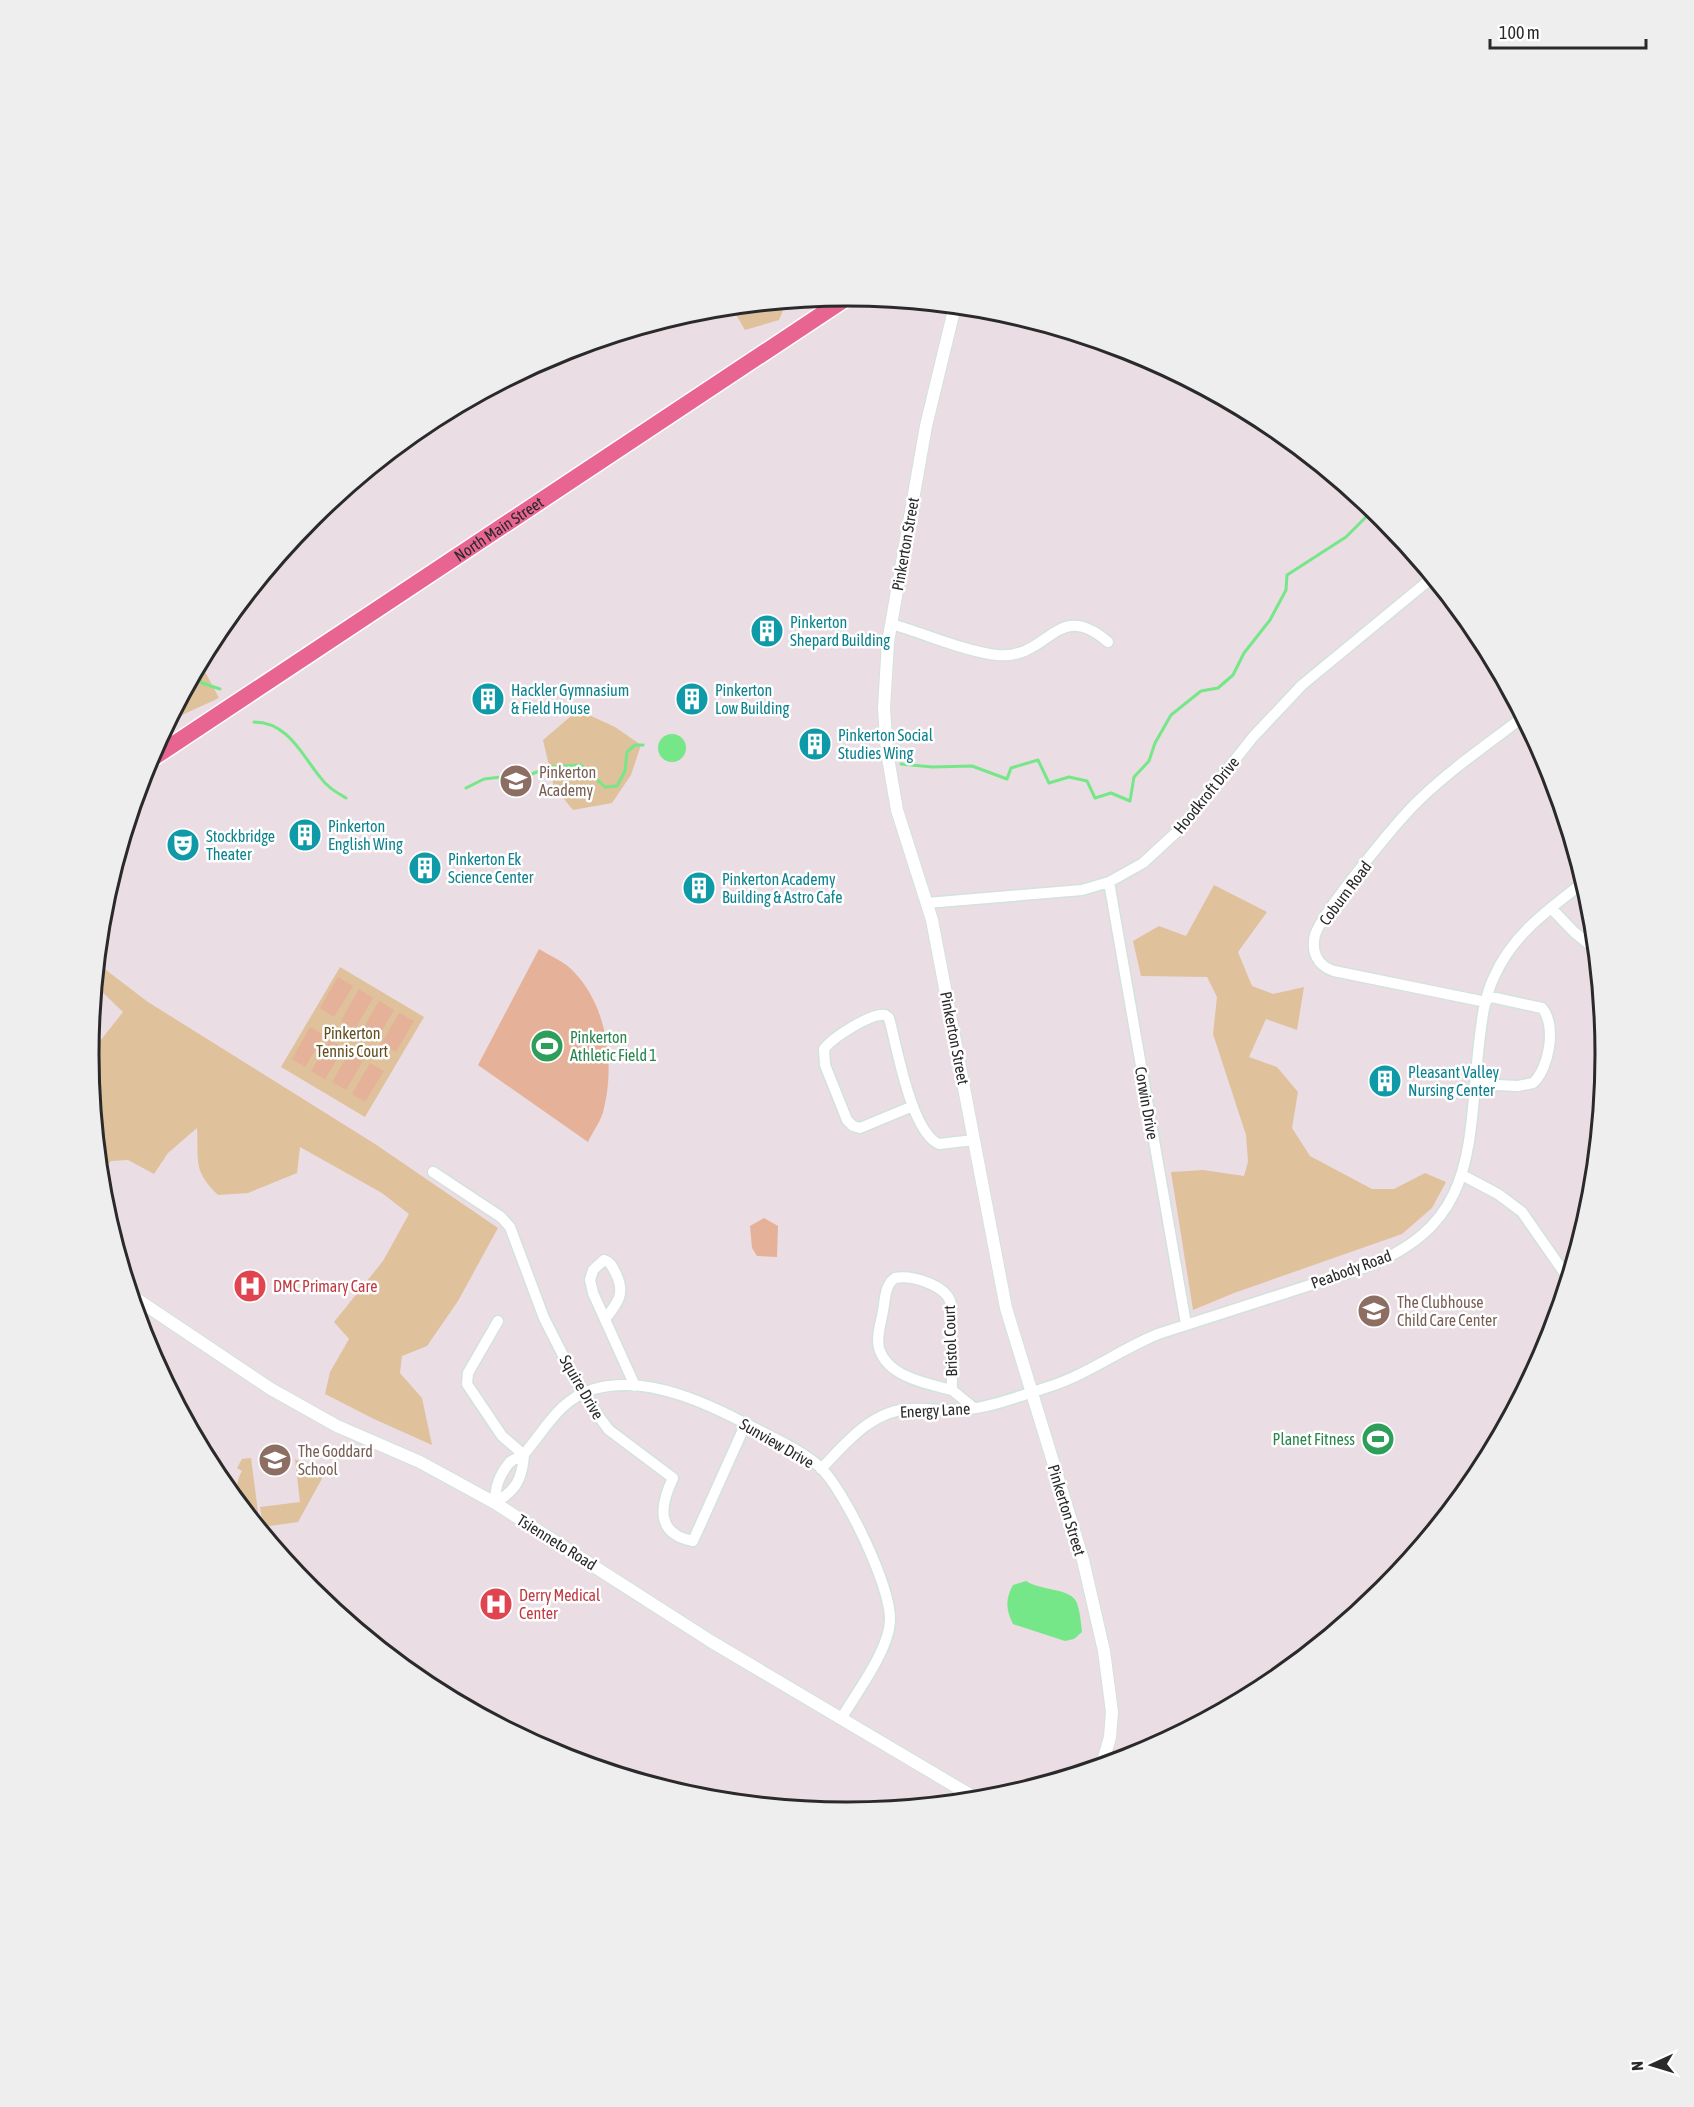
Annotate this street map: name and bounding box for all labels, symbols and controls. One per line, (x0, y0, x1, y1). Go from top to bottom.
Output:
scale bar (1490, 12, 1646, 50)
text: 100 m (1499, 22, 1540, 43)
street label: North Main Street (451, 493, 547, 565)
street label: Pinkerton Street (888, 496, 922, 592)
building icon: Pinkerton Shepard Building (749, 613, 785, 649)
place label: Pinkerton Shepard Building (790, 613, 890, 650)
building icon: Hackler Gymnasium & Field House (470, 681, 506, 717)
place label: Hackler Gymnasium & Field House (511, 681, 629, 717)
building icon: Pinkerton Low Building (674, 681, 710, 717)
place label: Pinkerton Low Building (715, 681, 789, 718)
building icon: Pinkerton Social Studies Wing (797, 726, 833, 762)
place label: Pinkerton Social Studies Wing (838, 726, 934, 763)
street label: Hoodkroft Drive (1170, 753, 1242, 837)
school or university icon: Pinkerton Academy (498, 763, 534, 799)
place label: Pinkerton Academy (539, 763, 596, 800)
building icon: Pinkerton English Wing (287, 817, 323, 853)
place label: Pinkerton English Wing (328, 817, 403, 854)
theatre icon: Stockbridge Theater (165, 827, 201, 863)
place label: Stockbridge Theater (206, 827, 275, 863)
building icon: Pinkerton Ek Science Center (407, 850, 443, 886)
place label: Pinkerton Ek Science Center (448, 850, 534, 886)
street label: Coburn Road (1315, 858, 1375, 928)
building icon: Pinkerton Academy Building & Astro Cafe (681, 870, 717, 906)
place label: Pinkerton Academy Building & Astro Cafe (722, 870, 843, 907)
street label: Pinkerton Street (937, 990, 973, 1086)
park label: Pinkerton Tennis Court (316, 1024, 388, 1060)
sports icon: Pinkerton Athletic Field 1 (529, 1028, 565, 1064)
place label: Pinkerton Athletic Field 1 (570, 1028, 657, 1064)
building icon: Pleasant Valley Nursing Center (1367, 1063, 1403, 1099)
place label: Pleasant Valley Nursing Center (1408, 1063, 1499, 1100)
street label: Corwin Drive (1132, 1065, 1162, 1141)
street label: Peabody Road (1308, 1246, 1394, 1293)
hospital icon: DMC Primary Care (232, 1268, 268, 1304)
place label: DMC Primary Care (273, 1277, 377, 1296)
school or university icon: The Clubhouse Child Care Center (1356, 1293, 1392, 1329)
place label: The Clubhouse Child Care Center (1397, 1293, 1497, 1329)
street label: Bristol Court (940, 1304, 960, 1377)
street label: Squire Drive (556, 1352, 608, 1423)
street label: Energy Lane (899, 1399, 971, 1422)
street label: Sunview Drive (737, 1415, 817, 1471)
sports icon: Planet Fitness (1360, 1421, 1396, 1457)
place label: Planet Fitness (1273, 1430, 1355, 1448)
school or university icon: The Goddard School (257, 1442, 293, 1478)
place label: The Goddard School (298, 1442, 373, 1478)
street label: Pinkerton Street (1045, 1462, 1090, 1558)
street label: Tsienneto Road (514, 1510, 600, 1574)
hospital icon: Derry Medical Center (478, 1586, 514, 1622)
place label: Derry Medical Center (519, 1586, 601, 1622)
north arrow (1622, 2035, 1682, 2095)
text: N (1628, 2061, 1646, 2071)

